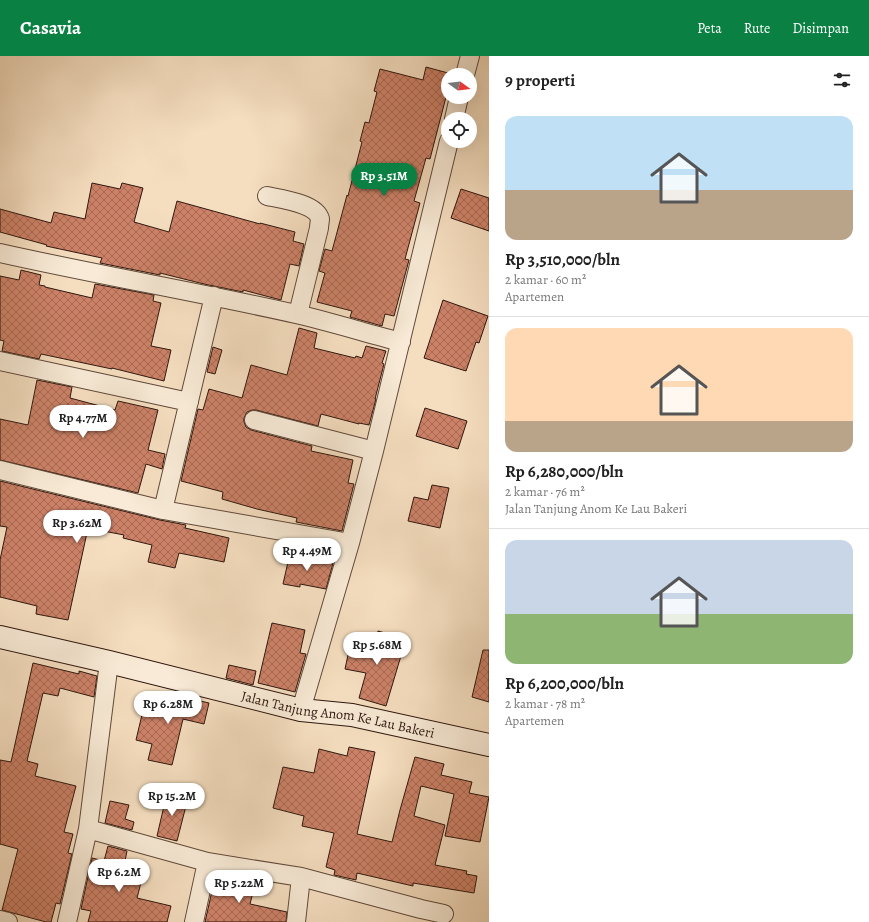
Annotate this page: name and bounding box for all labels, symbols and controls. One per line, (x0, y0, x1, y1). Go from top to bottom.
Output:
text: Casavia (20, 15, 81, 41)
text: Peta (697, 19, 722, 38)
text: Rute (744, 19, 770, 38)
text: Disimpan (792, 19, 849, 38)
north arrow (441, 68, 477, 104)
map controls (441, 68, 477, 148)
text: 9 properti (505, 69, 575, 92)
icon: filters (831, 69, 853, 91)
button: locate (441, 112, 477, 148)
icon: home (643, 142, 715, 214)
pin: Rp 3.51M (343, 163, 425, 197)
text: Rp 3.51M (360, 167, 408, 184)
text: Rp 3,510,000/bln (505, 248, 620, 271)
text: 2 kamar · 60 m² (505, 271, 586, 288)
text: Apartemen (505, 288, 564, 305)
icon: home (643, 354, 715, 426)
pin: Rp 4.77M (42, 405, 124, 439)
text: Rp 4.77M (58, 409, 108, 426)
text: Rp 6,280,000/bln (505, 460, 624, 483)
text: 2 kamar · 76 m² (505, 483, 585, 500)
text: Jalan Tanjung Anom Ke Lau Bakeri (505, 500, 687, 517)
pin: Rp 3.62M (36, 510, 118, 544)
text: Rp 3.62M (52, 514, 102, 531)
pin: Rp 4.49M (266, 538, 348, 572)
text: Rp 4.49M (282, 542, 332, 559)
icon: home (643, 566, 715, 638)
pin: Rp 5.68M (336, 632, 418, 666)
text: Rp 5.68M (352, 636, 402, 653)
text: Rp 6,200,000/bln (505, 672, 624, 695)
street label: Jalan Tanjung Anom Ke Lau Bakeri (239, 686, 436, 743)
pin: Rp 6.28M (127, 691, 209, 725)
text: Rp 6.28M (143, 695, 193, 712)
text: 2 kamar · 78 m² (505, 695, 585, 712)
text: Apartemen (505, 712, 564, 729)
pin: Rp 15.2M (131, 783, 213, 817)
text: Rp 15.2M (148, 787, 196, 804)
pin: Rp 6.2M (82, 859, 156, 893)
text: Rp 6.2M (97, 863, 141, 880)
pin: Rp 5.22M (198, 870, 280, 904)
text: Rp 5.22M (214, 874, 264, 891)

